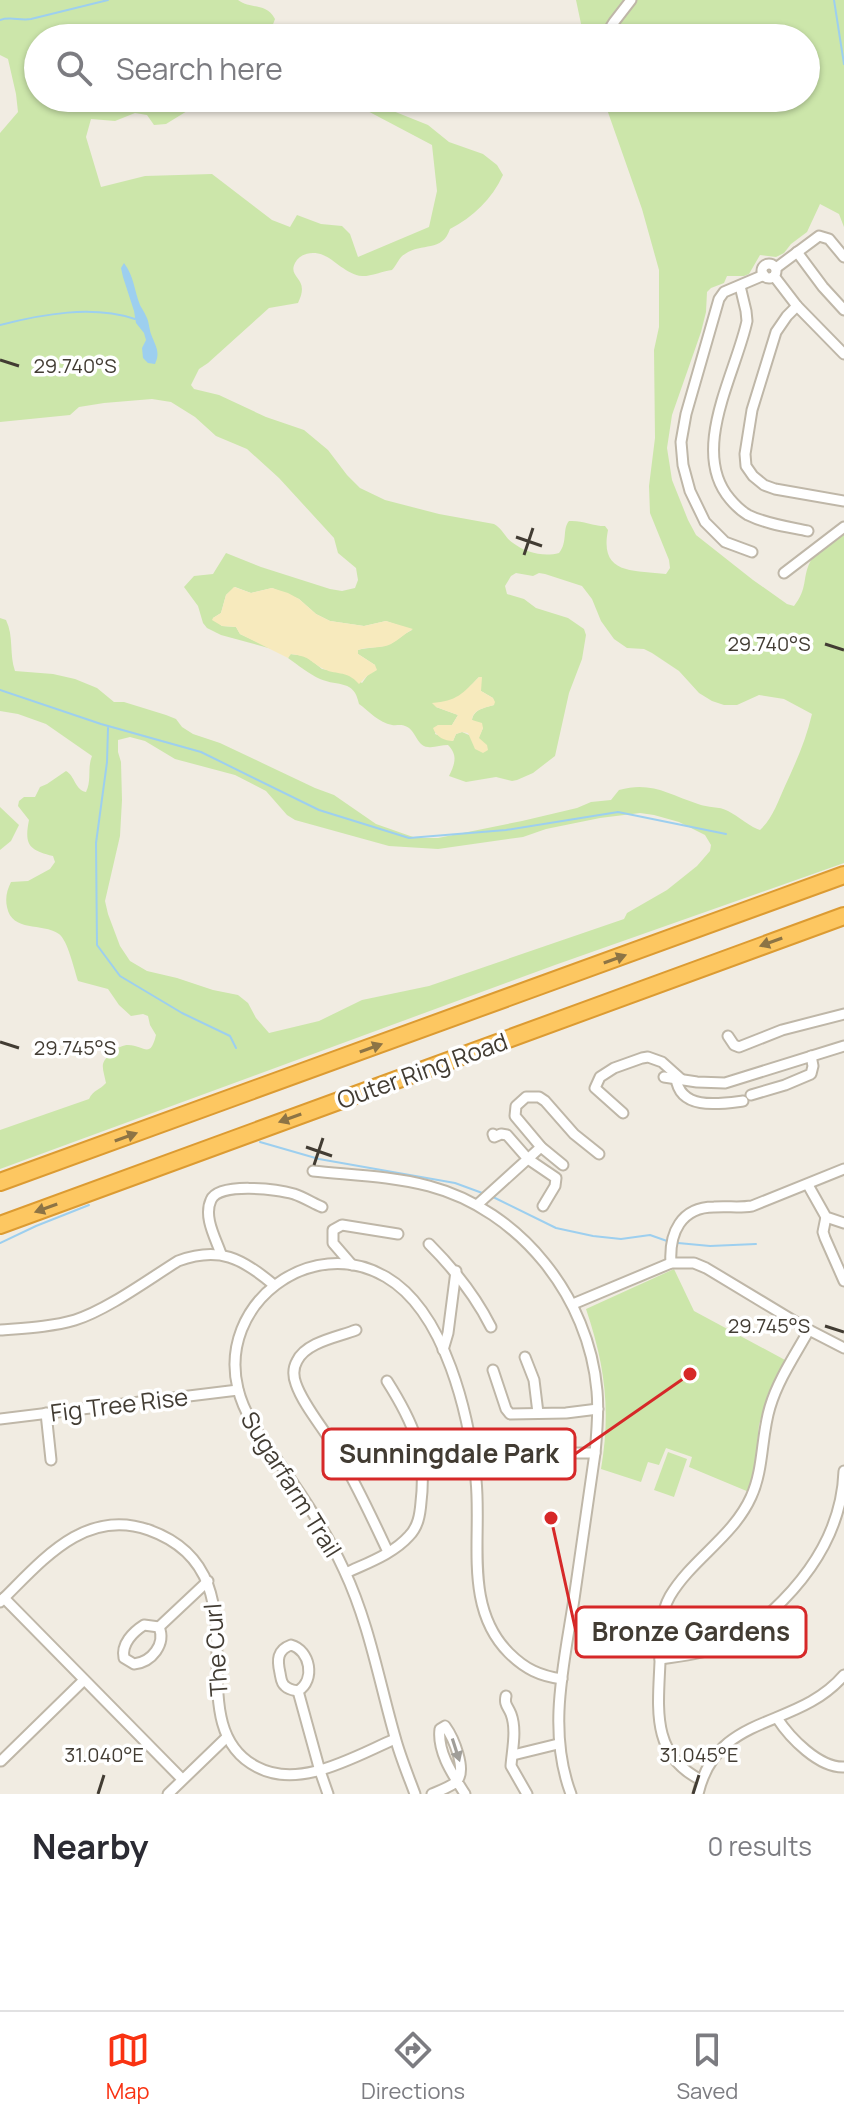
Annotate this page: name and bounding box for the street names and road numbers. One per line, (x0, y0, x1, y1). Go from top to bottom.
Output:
street label: Outer Ring Road (332, 1024, 512, 1116)
street label: Fig Tree Rise (48, 1379, 190, 1429)
street label: Sugarfarm Trail (234, 1405, 350, 1563)
street label: The Curl (195, 1602, 235, 1698)

